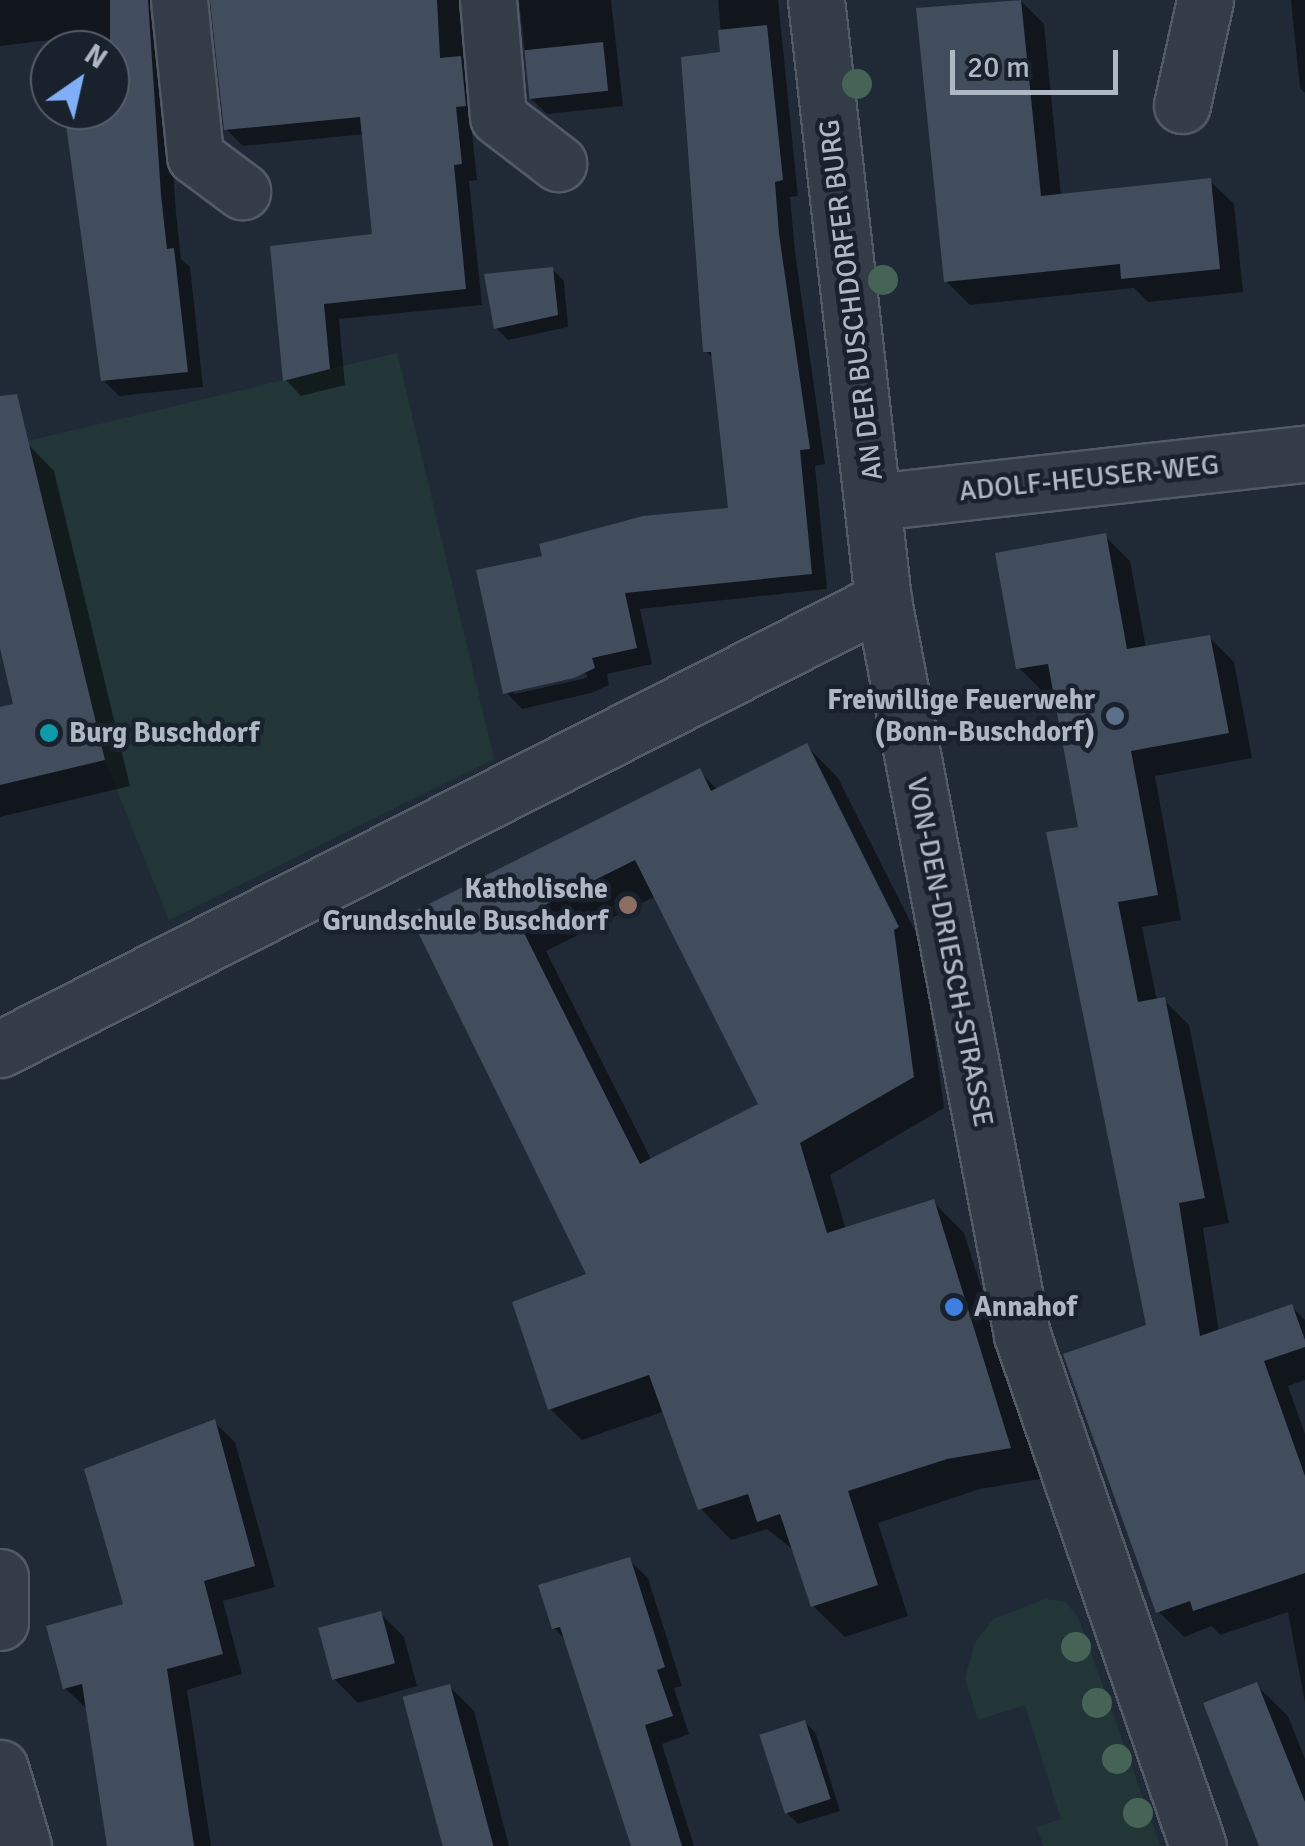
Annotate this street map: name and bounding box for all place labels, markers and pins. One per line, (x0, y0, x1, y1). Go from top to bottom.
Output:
place label: Freiwillige Feuerwehr (Bonn-Buschdorf) (827, 683, 1095, 749)
marker: Freiwillige Feuerwehr (Bonn-Buschdorf) (1104, 705, 1126, 727)
place label: Burg Buschdorf (69, 716, 259, 750)
marker: Burg Buschdorf (38, 722, 60, 744)
place label: Katholische Grundschule Buschdorf (322, 872, 608, 938)
marker: Katholische Grundschule Buschdorf (617, 894, 639, 916)
place label: Annahof (974, 1290, 1077, 1324)
marker: Annahof (943, 1296, 965, 1318)

